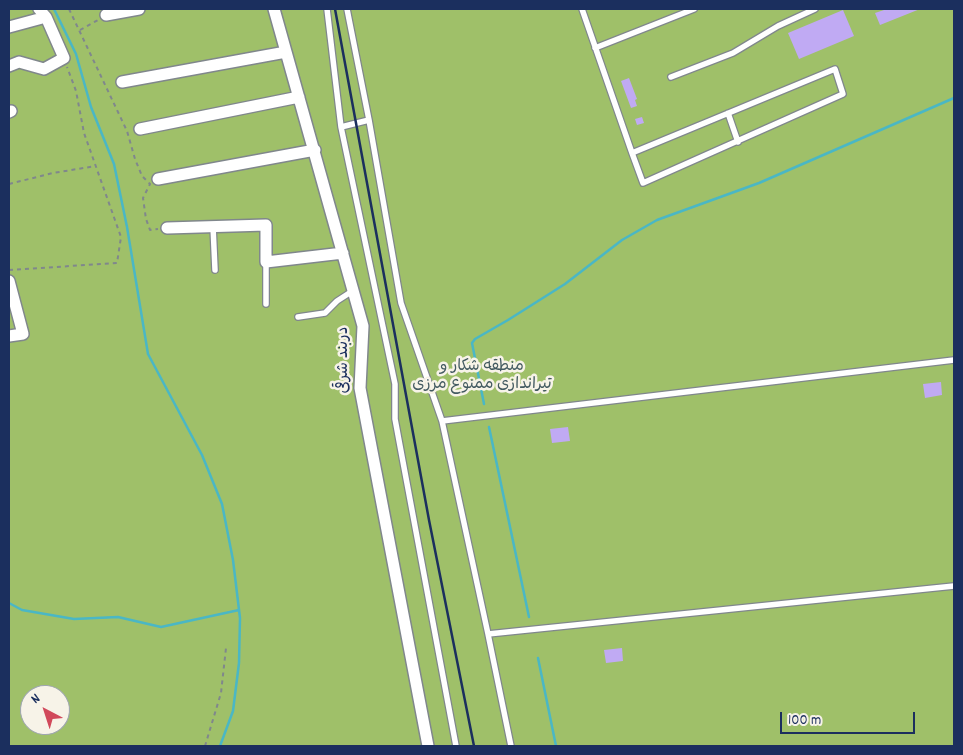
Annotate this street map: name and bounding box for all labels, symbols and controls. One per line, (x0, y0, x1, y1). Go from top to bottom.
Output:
street label: دربند شرقی (335, 327, 355, 393)
park label: منطقه شکار و تیراندازی ممنوع مرزی (412, 358, 552, 396)
north arrow (20, 685, 70, 735)
text: N (27, 689, 45, 709)
scale bar (783, 702, 918, 734)
text: 100 m (788, 710, 821, 732)

